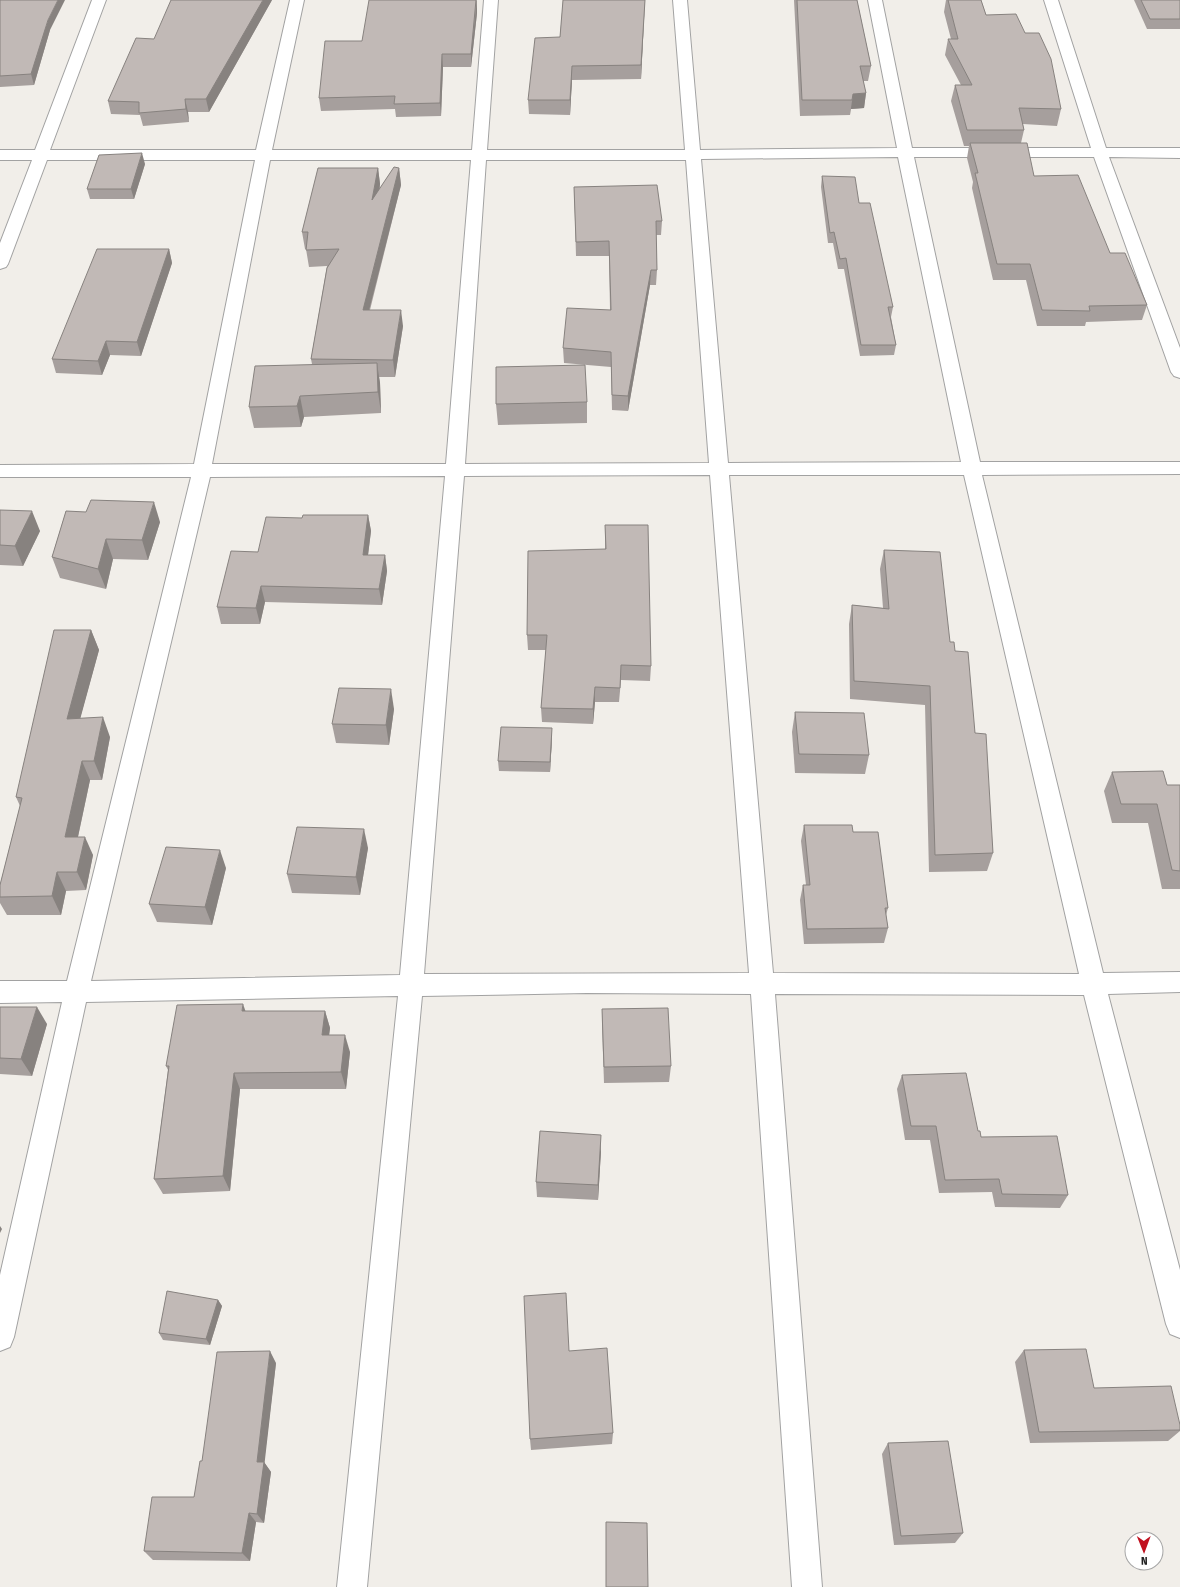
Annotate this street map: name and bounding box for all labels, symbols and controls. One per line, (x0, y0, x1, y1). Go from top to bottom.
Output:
north arrow (1124, 1531, 1164, 1571)
text: N (1141, 1554, 1148, 1567)

